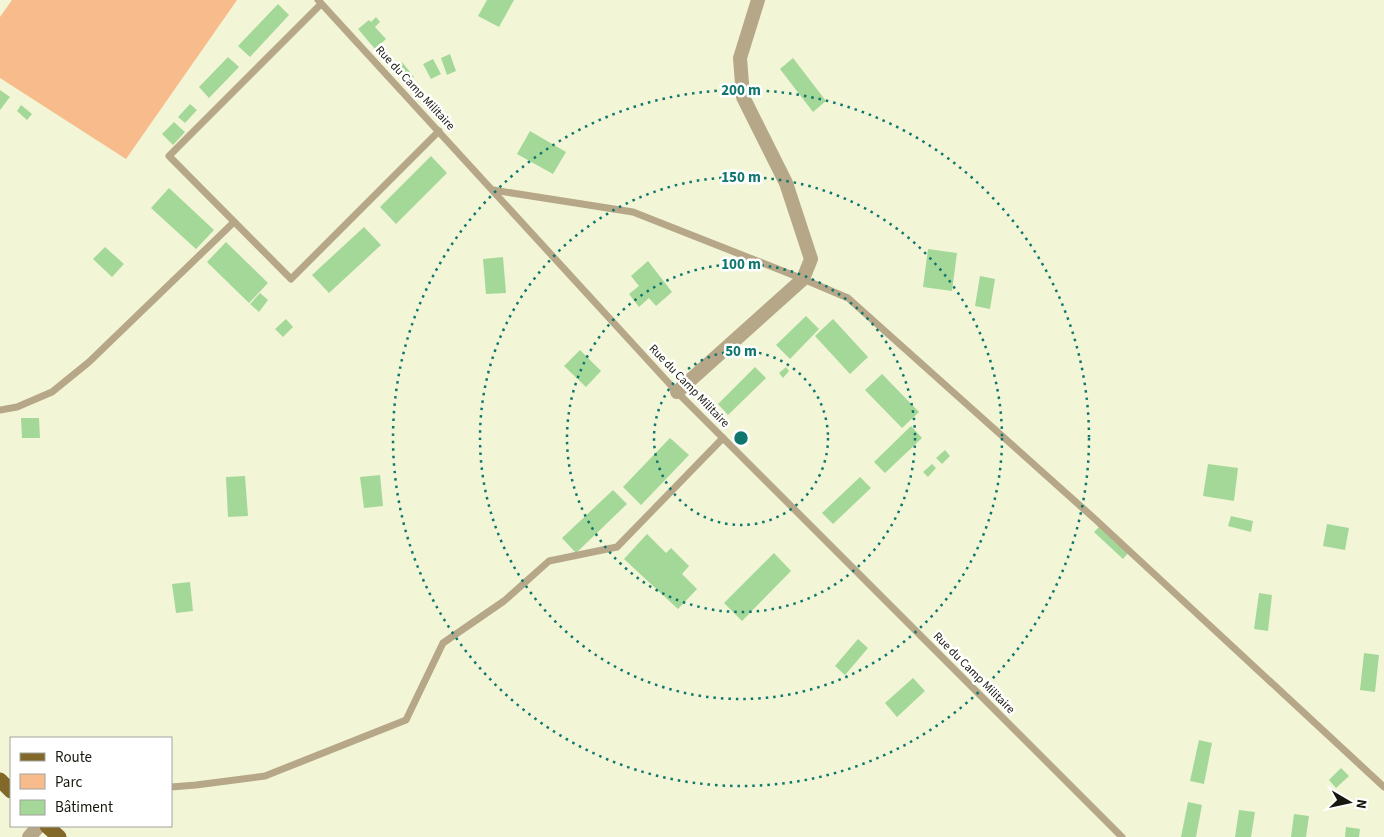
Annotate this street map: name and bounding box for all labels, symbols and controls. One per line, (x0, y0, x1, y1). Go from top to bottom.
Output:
street label: Rue du Camp Militaire (371, 42, 459, 134)
text: 200 m (721, 80, 761, 101)
text: 150 m (721, 167, 761, 188)
text: 100 m (721, 254, 761, 275)
street label: Rue du Camp Militaire (645, 341, 733, 431)
text: 50 m (725, 341, 757, 362)
centre of rings (732, 429, 750, 447)
street label: Rue du Camp Militaire (929, 628, 1019, 718)
legend (10, 737, 172, 827)
text: Route (55, 747, 92, 768)
text: Parc (55, 772, 82, 793)
north arrow (1324, 777, 1374, 827)
text: Bâtiment (55, 797, 113, 818)
text: N (1350, 798, 1371, 810)

